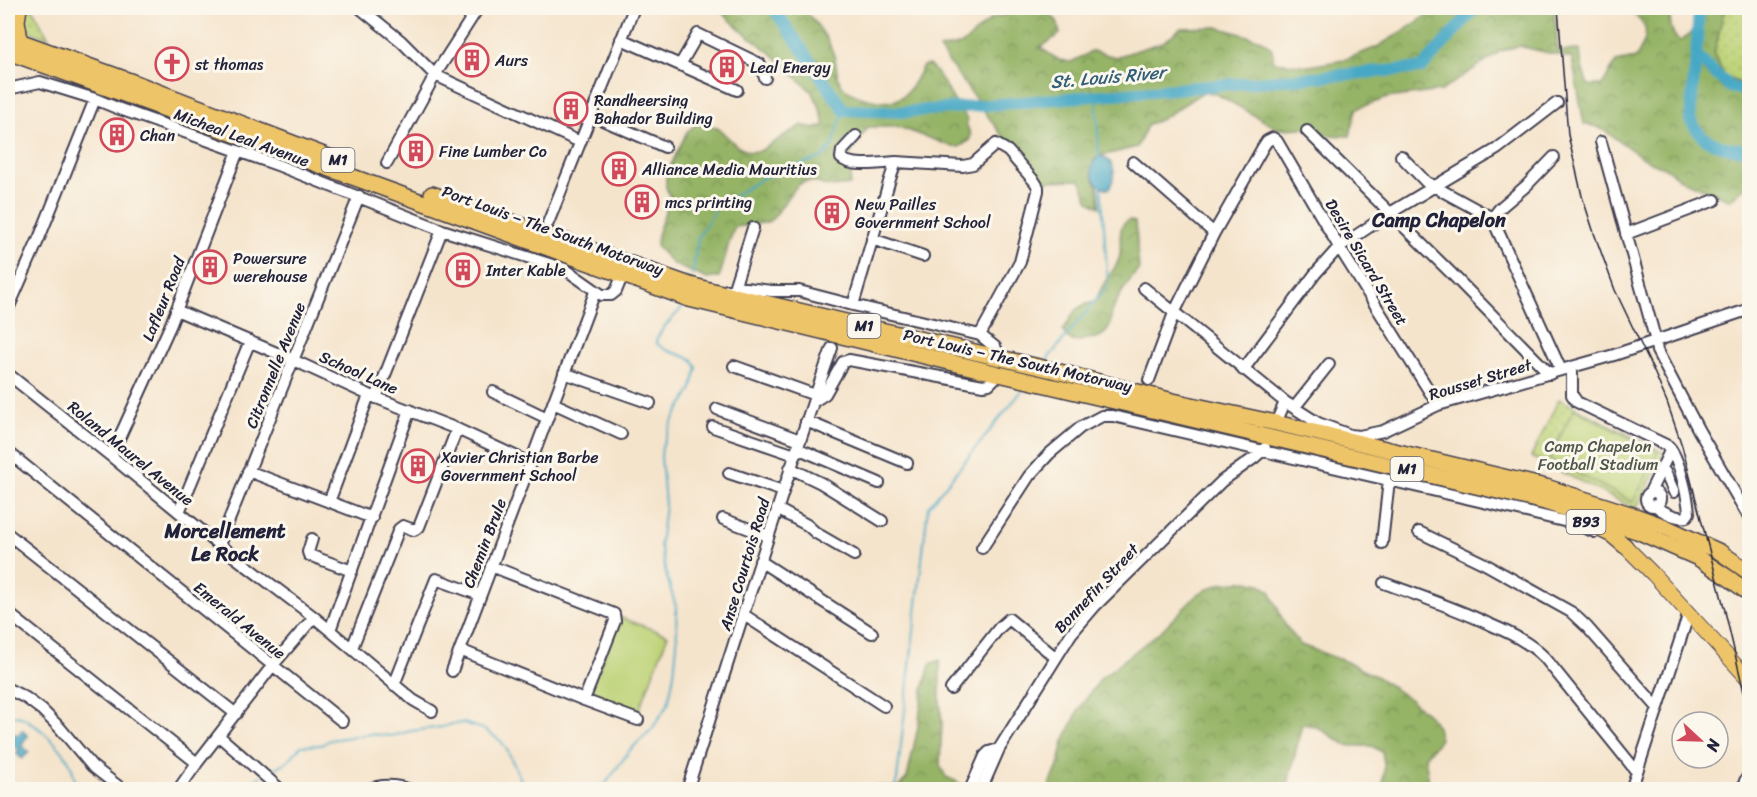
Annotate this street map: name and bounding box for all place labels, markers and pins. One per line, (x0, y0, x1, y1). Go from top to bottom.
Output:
building icon: Aurs (454, 42, 490, 78)
church icon: st thomas (154, 46, 190, 82)
place label: Aurs (494, 46, 529, 75)
building icon: Leal Energy (709, 49, 745, 85)
place label: st thomas (194, 50, 264, 79)
place label: Leal Energy (750, 53, 831, 82)
place label: Randheersing Bahador Building (594, 86, 713, 133)
building icon: Randheersing Bahador Building (553, 91, 589, 127)
building icon: Chan (99, 117, 135, 153)
place label: Chan (140, 121, 175, 150)
building icon: Fine Lumber Co (398, 133, 434, 169)
place label: Fine Lumber Co (439, 137, 547, 166)
building icon: Alliance Media Mauritius (601, 151, 637, 187)
place label: Alliance Media Mauritius (641, 155, 817, 184)
building icon: mcs printing (624, 184, 660, 220)
place label: mcs printing (665, 188, 752, 217)
place label: New Pailles Government School (855, 190, 991, 237)
building icon: New Pailles Government School (814, 195, 850, 231)
place label: Powersure werehouse (233, 244, 308, 291)
building icon: Powersure werehouse (192, 249, 228, 285)
building icon: Inter Kable (445, 252, 481, 288)
place label: Inter Kable (485, 256, 566, 285)
place label: Xavier Christian Barbe Government School (440, 443, 598, 490)
building icon: Xavier Christian Barbe Government School (400, 448, 436, 484)

